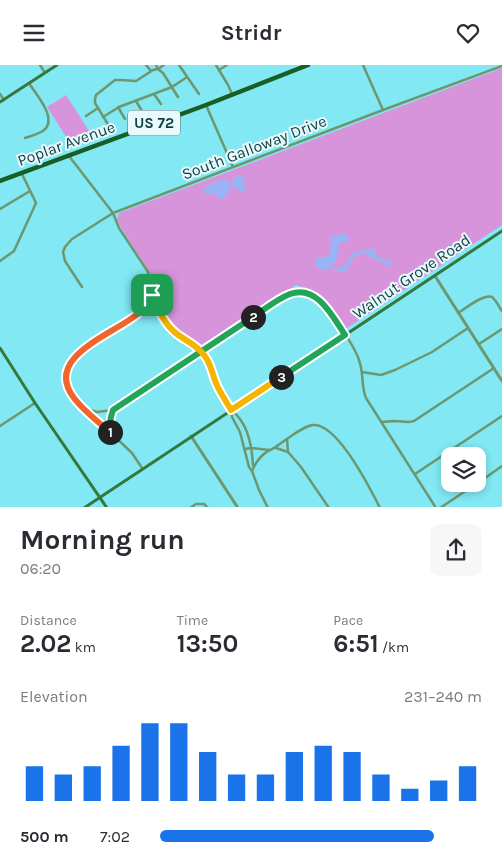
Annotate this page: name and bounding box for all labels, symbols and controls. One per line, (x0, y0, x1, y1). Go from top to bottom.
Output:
icon: menu (20, 19, 48, 47)
icon: heart (454, 19, 482, 47)
text: Stridr (221, 20, 281, 46)
road number: US 72 (128, 111, 180, 135)
street label: South Galloway Drive (179, 111, 329, 184)
street label: Poplar Avenue (15, 117, 118, 170)
street label: Walnut Grove Road (349, 230, 474, 323)
pin (131, 274, 173, 316)
icon: arrive (138, 281, 166, 309)
pin: 2 (240, 305, 266, 329)
text: 2 (249, 309, 258, 326)
pin: 3 (268, 365, 294, 389)
text: 3 (277, 369, 286, 386)
pin: 1 (98, 419, 122, 445)
text: 1 (108, 424, 113, 441)
map controls (441, 447, 486, 492)
button: layers (441, 447, 486, 492)
text: Morning run (20, 523, 185, 556)
button: share (430, 524, 482, 576)
text: 06:20 (20, 559, 61, 578)
text: Distance (20, 612, 77, 629)
text: Time (177, 612, 208, 629)
text: Pace (333, 612, 363, 629)
text: 2.02 (20, 629, 71, 658)
text: 13:50 (177, 629, 238, 658)
text: 6:51 (333, 629, 379, 658)
text: km (71, 639, 96, 656)
text: /km (379, 639, 409, 656)
text: Elevation (20, 687, 88, 706)
text: 231–240 m (404, 687, 482, 706)
text: 500 m (20, 827, 69, 846)
text: 7:02 (100, 827, 130, 846)

